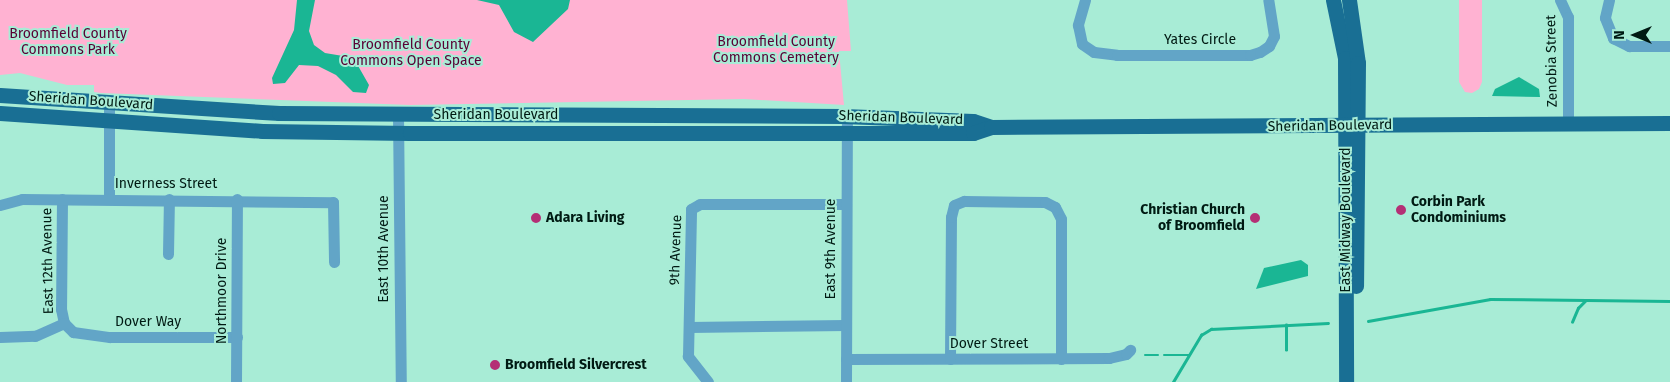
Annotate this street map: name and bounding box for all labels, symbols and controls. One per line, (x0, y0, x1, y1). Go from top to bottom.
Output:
north arrow (1610, 10, 1660, 60)
street label: Zenobia Street (1543, 15, 1561, 107)
park label: Broomfield County Commons Park (9, 26, 127, 58)
text: N (1611, 30, 1628, 40)
street label: Yates Circle (1164, 32, 1236, 48)
park label: Broomfield County Commons Cemetery (713, 34, 839, 66)
park label: Broomfield County Commons Open Space (340, 37, 482, 70)
street label: Sheridan Boulevard (28, 88, 154, 114)
street label: Sheridan Boulevard (434, 107, 558, 123)
street label: Sheridan Boulevard (838, 107, 964, 129)
street label: Sheridan Boulevard (1267, 117, 1393, 135)
street label: East Midway Boulevard (1338, 147, 1354, 293)
street label: Inverness Street (115, 176, 217, 192)
place label: Corbin Park Condominiums (1411, 194, 1506, 226)
street label: East 10th Avenue (376, 195, 392, 303)
street label: East 9th Avenue (823, 199, 839, 299)
place label: Christian Church of Broomfield (1140, 202, 1245, 234)
marker: Corbin Park Condominiums (1395, 204, 1407, 216)
street label: East 12th Avenue (39, 208, 57, 314)
place label: Adara Living (546, 210, 624, 226)
marker: Adara Living (530, 212, 542, 224)
marker: Christian Church of Broomfield (1249, 212, 1261, 224)
street label: 9th Avenue (666, 214, 686, 286)
street label: Northmoor Drive (214, 238, 230, 344)
street label: Dover Way (115, 314, 181, 330)
street label: Dover Street (950, 336, 1028, 352)
place label: Broomfield Silvercrest (505, 357, 647, 373)
marker: Broomfield Silvercrest (489, 359, 501, 371)

